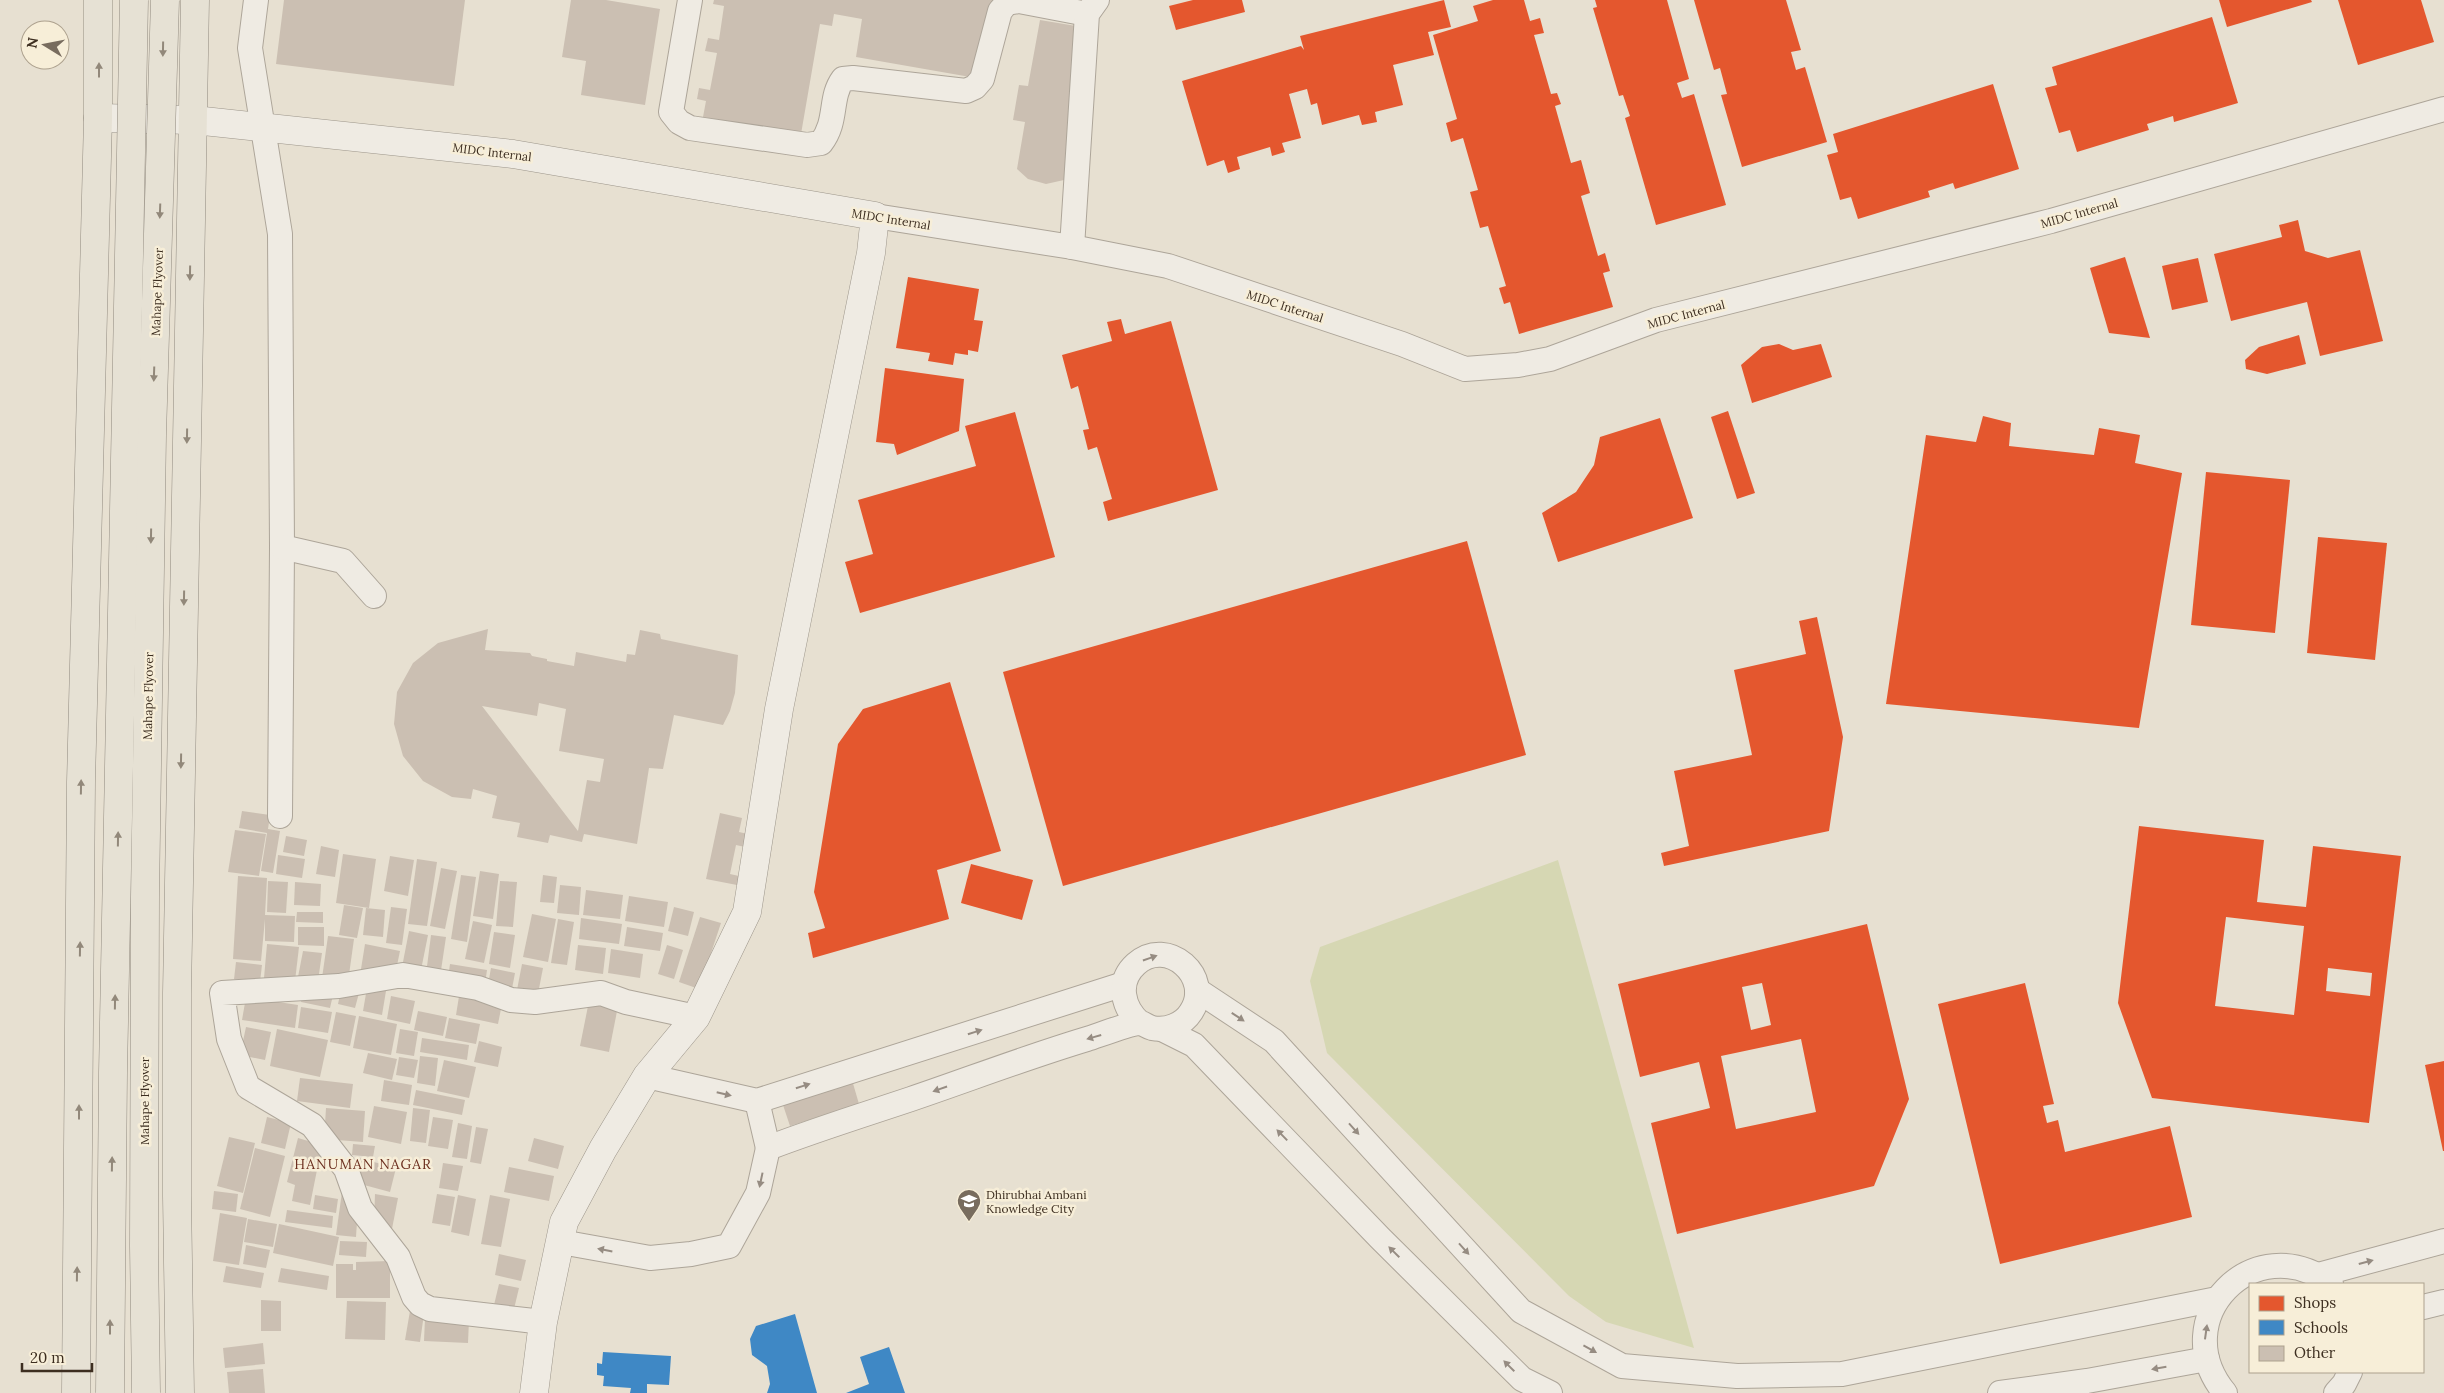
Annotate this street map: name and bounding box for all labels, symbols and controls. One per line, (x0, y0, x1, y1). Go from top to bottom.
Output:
north arrow (20, 20, 70, 70)
text: N (22, 36, 42, 50)
one-way arrow (159, 41, 167, 57)
one-way arrow (95, 61, 103, 77)
street label: MIDC Internal (452, 140, 532, 164)
street label: MIDC Internal (2039, 195, 2119, 231)
one-way arrow (155, 203, 163, 219)
street label: MIDC Internal (850, 205, 932, 233)
street label: Mahape Flyover (148, 247, 166, 336)
one-way arrow (185, 266, 193, 282)
street label: MIDC Internal (1245, 287, 1325, 325)
street label: MIDC Internal (1646, 296, 1726, 332)
one-way arrow (150, 366, 158, 382)
one-way arrow (183, 428, 191, 444)
one-way arrow (147, 528, 155, 544)
one-way arrow (180, 590, 188, 606)
street label: Mahape Flyover (140, 651, 156, 740)
one-way arrow (177, 753, 185, 769)
one-way arrow (77, 779, 85, 795)
one-way arrow (114, 831, 122, 847)
one-way arrow (76, 941, 84, 957)
one-way arrow (1142, 953, 1157, 961)
one-way arrow (111, 994, 119, 1010)
one-way arrow (1231, 1012, 1244, 1022)
one-way arrow (967, 1027, 982, 1035)
one-way arrow (1086, 1033, 1101, 1041)
street label: Mahape Flyover (137, 1056, 152, 1145)
one-way arrow (796, 1082, 811, 1090)
one-way arrow (932, 1085, 947, 1093)
one-way arrow (717, 1090, 732, 1098)
one-way arrow (75, 1104, 83, 1120)
one-way arrow (1348, 1123, 1360, 1135)
one-way arrow (1276, 1129, 1288, 1141)
district label: HANUMAN NAGAR (294, 1155, 432, 1173)
one-way arrow (108, 1156, 116, 1172)
one-way arrow (757, 1173, 765, 1188)
place label: Dhirubhai Ambani Knowledge City (986, 1187, 1087, 1216)
school or university icon: Dhirubhai Ambani Knowledge City (956, 1188, 982, 1222)
one-way arrow (1458, 1243, 1470, 1255)
one-way arrow (598, 1246, 613, 1254)
one-way arrow (1388, 1246, 1400, 1258)
one-way arrow (2358, 1258, 2373, 1266)
one-way arrow (73, 1266, 81, 1282)
legend (2249, 1283, 2424, 1373)
text: Shops (2294, 1293, 2336, 1312)
text: Schools (2294, 1318, 2348, 1337)
one-way arrow (106, 1319, 114, 1335)
one-way arrow (2202, 1324, 2210, 1340)
scale bar (22, 1340, 92, 1372)
text: Other (2294, 1343, 2336, 1362)
one-way arrow (1583, 1344, 1596, 1353)
text: 20 m (30, 1348, 65, 1367)
one-way arrow (1504, 1361, 1516, 1373)
one-way arrow (2150, 1364, 2166, 1372)

